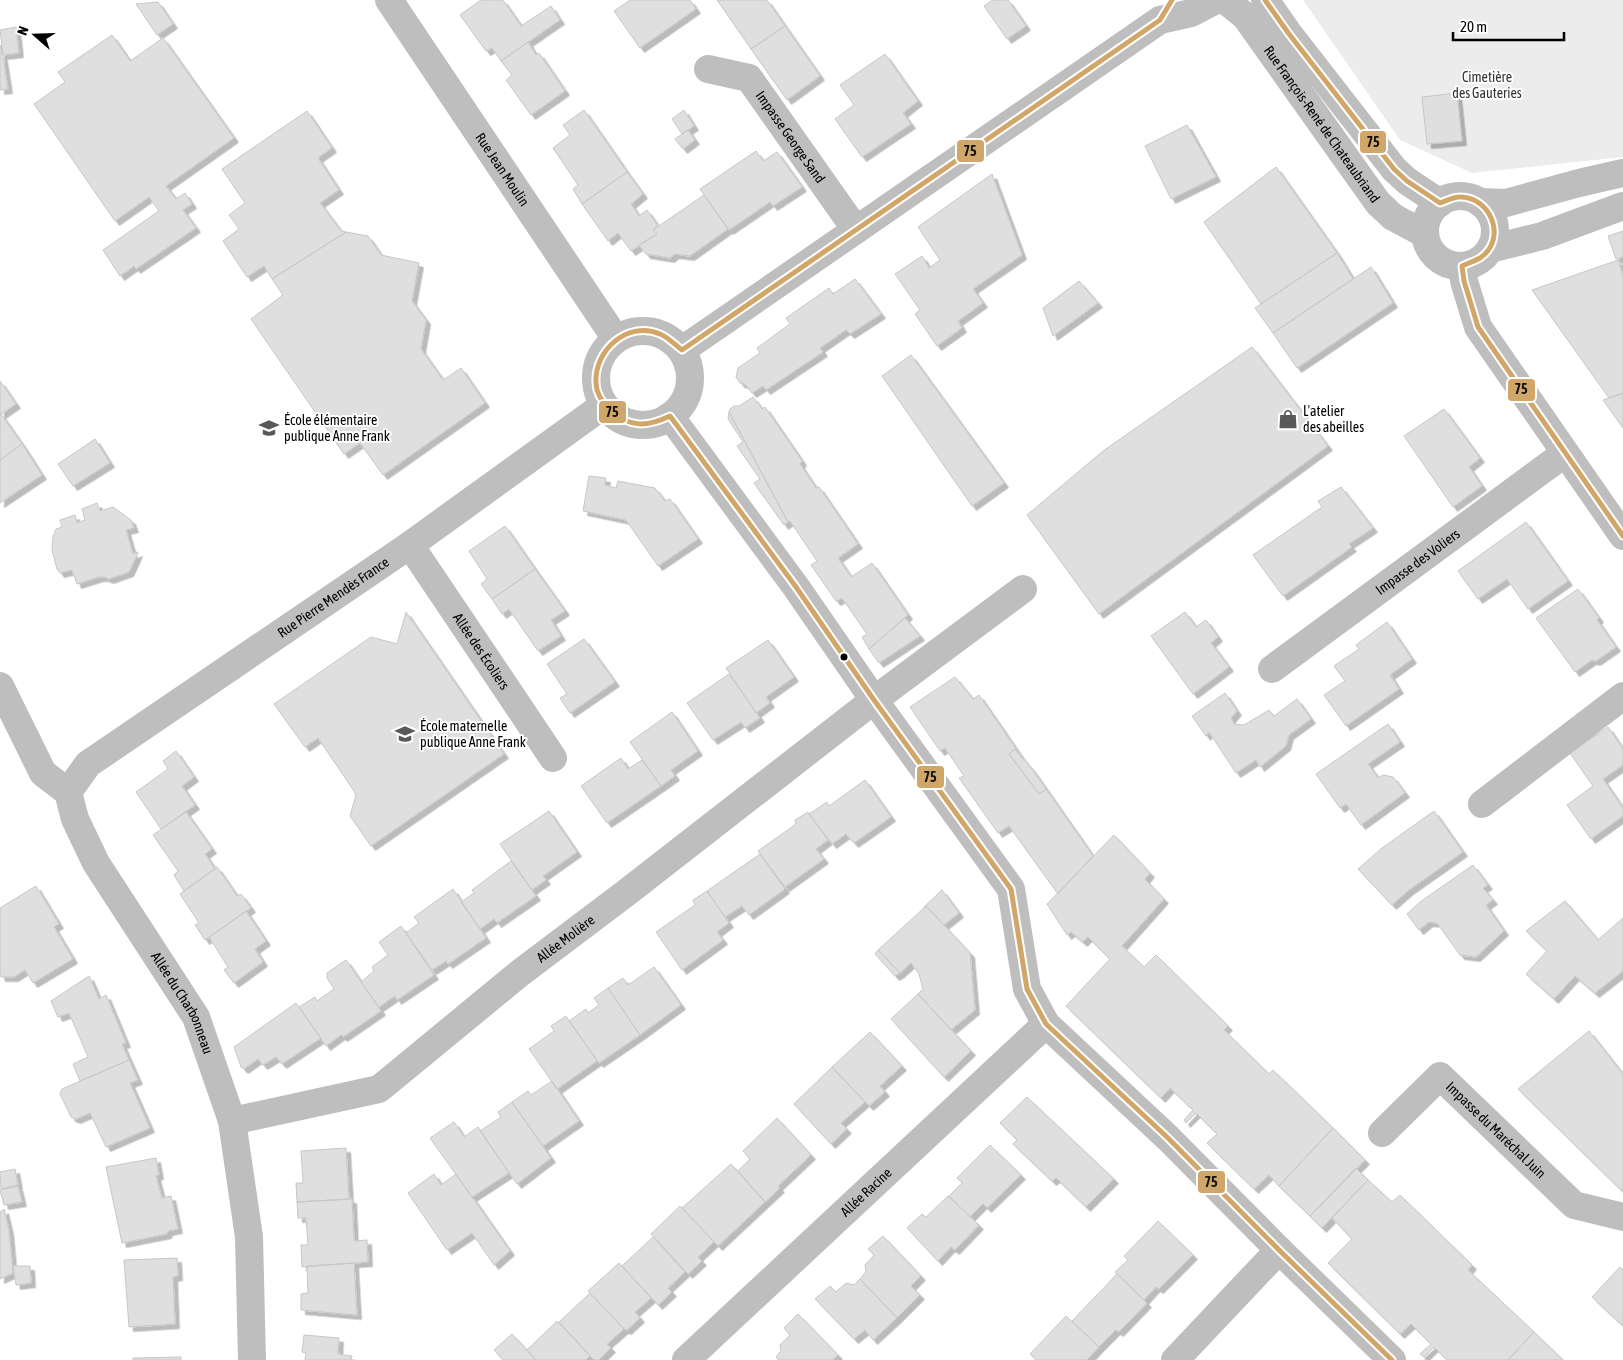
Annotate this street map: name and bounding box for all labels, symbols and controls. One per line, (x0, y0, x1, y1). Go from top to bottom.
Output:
north arrow (10, 10, 60, 60)
scale bar (1453, 10, 1564, 42)
text: 20 m (1460, 18, 1487, 35)
text: N (14, 24, 32, 37)
street label: Rue François-René de Chateaubriand (1261, 43, 1383, 206)
park label: Cimetière des Gauteries (1452, 69, 1522, 101)
street label: Impasse George Sand (753, 88, 828, 186)
street label: Rue Jean Moulin (472, 130, 533, 209)
line badge: 75 (1359, 130, 1387, 154)
text: 75 (1366, 134, 1380, 150)
line badge: 75 (956, 139, 985, 163)
text: 75 (963, 143, 977, 159)
line badge: 75 (1507, 378, 1536, 402)
text: 75 (1514, 381, 1528, 397)
line badge: 75 (598, 400, 627, 424)
place label: L'atelier des abeilles (1303, 403, 1364, 435)
text: 75 (605, 404, 619, 420)
shop icon: L'atelier des abeilles (1277, 408, 1299, 430)
place label: École élémentaire publique Anne Frank (284, 412, 390, 444)
school or university icon: École élémentaire publique Anne Frank (258, 417, 280, 439)
street label: Impasse des Voliers (1373, 525, 1463, 598)
street label: Rue Pierre Mendès France (274, 554, 392, 641)
street label: Allée des Écoliers (450, 610, 513, 693)
unlabelled marker (839, 652, 849, 662)
place label: École maternelle publique Anne Frank (420, 718, 526, 750)
school or university icon: École maternelle publique Anne Frank (394, 723, 416, 745)
line badge: 75 (916, 765, 945, 789)
text: 75 (923, 769, 937, 785)
street label: Allée Molière (533, 912, 598, 966)
street label: Allée du Charbonneau (148, 949, 216, 1056)
street label: Impasse du Maréchal Juin (1443, 1078, 1549, 1181)
street label: Allée Racine (837, 1165, 895, 1220)
line badge: 75 (1197, 1170, 1226, 1194)
text: 75 (1204, 1174, 1218, 1190)

